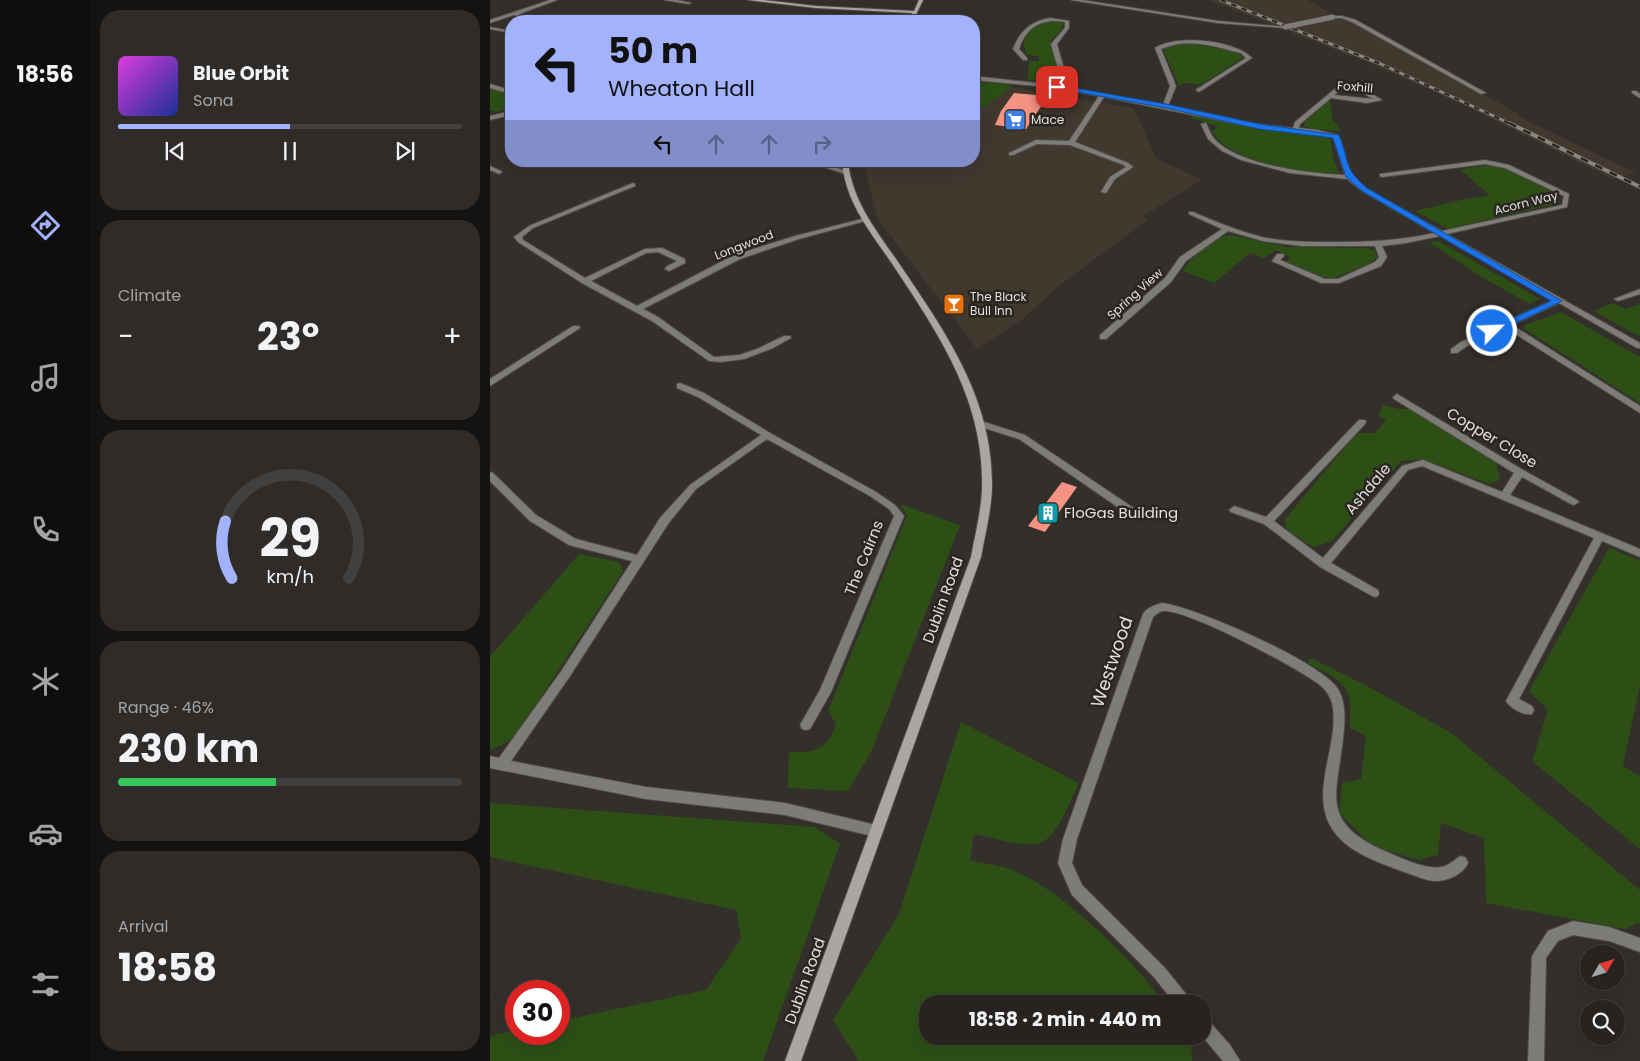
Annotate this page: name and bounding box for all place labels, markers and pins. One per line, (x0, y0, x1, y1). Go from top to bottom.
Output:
pin (1036, 66, 1078, 108)
supermarket icon: Mace (1003, 108, 1027, 132)
place label: Mace (1031, 111, 1064, 128)
place label: The Black Bull Inn (970, 288, 1028, 319)
bar icon: The Black Bull Inn (942, 292, 966, 316)
building icon: FloGas Building (1036, 501, 1060, 525)
place label: FloGas Building (1064, 502, 1178, 523)

